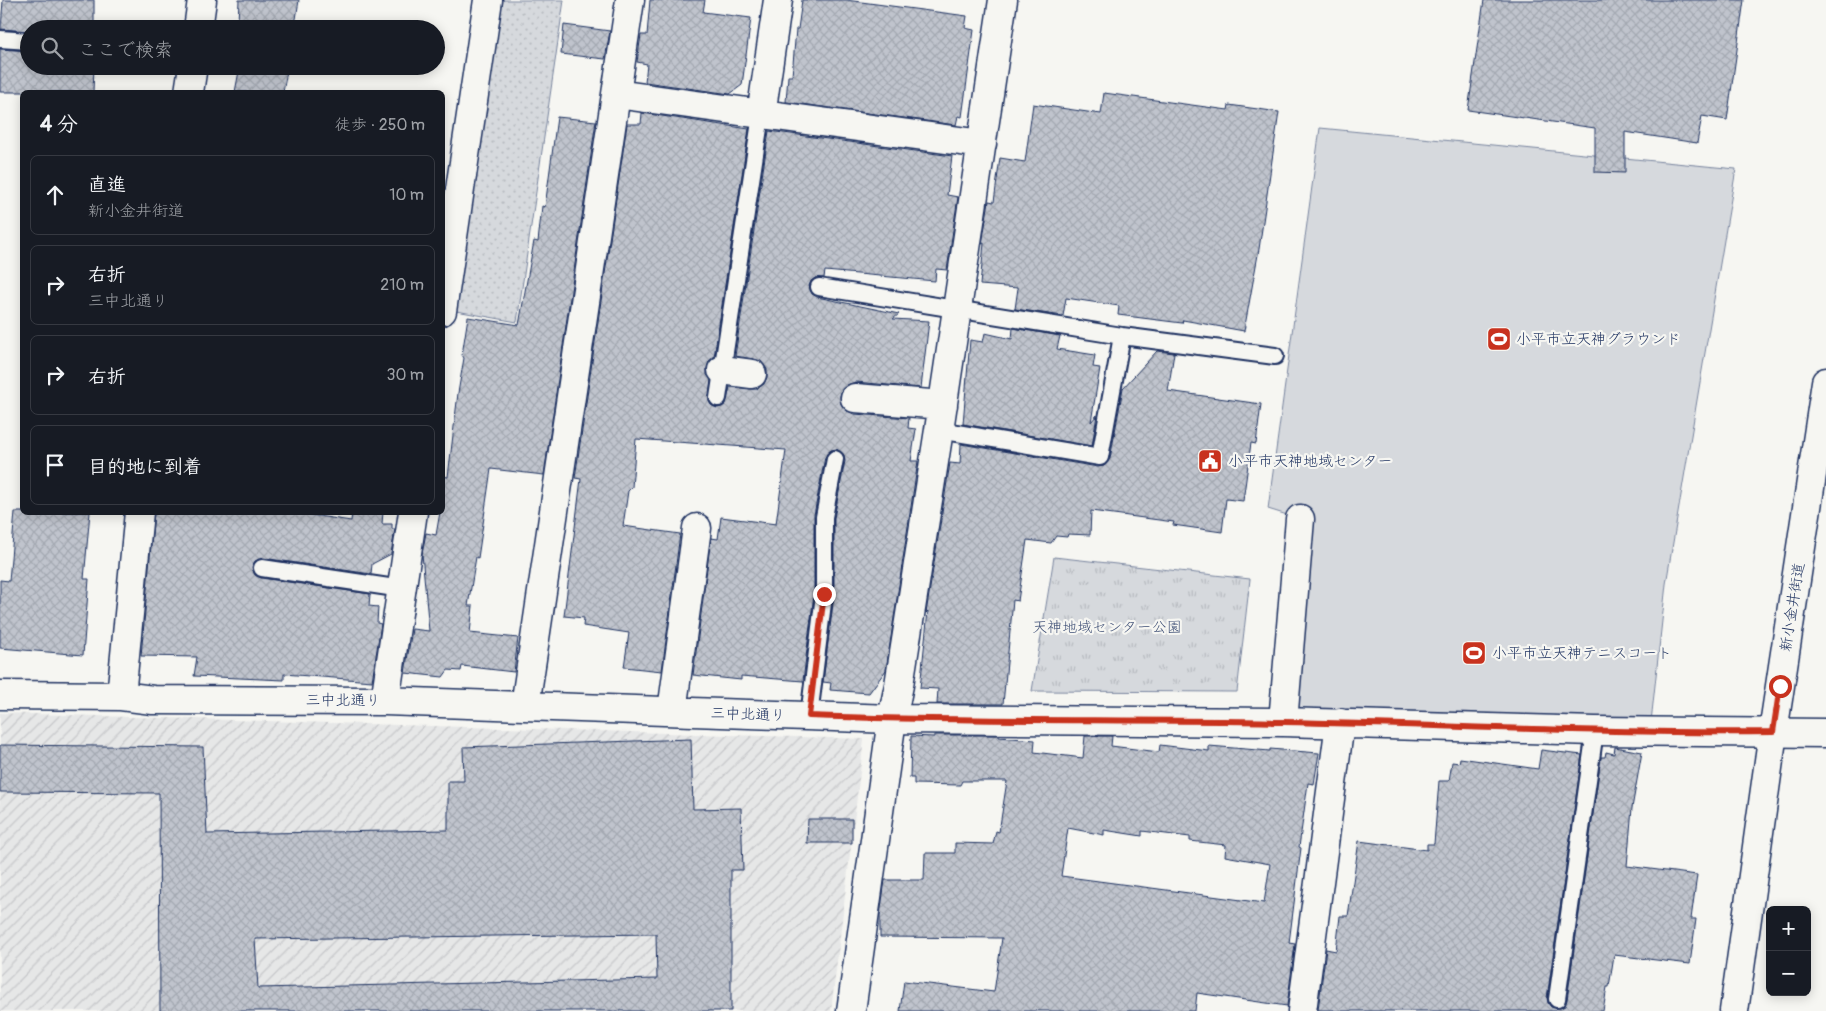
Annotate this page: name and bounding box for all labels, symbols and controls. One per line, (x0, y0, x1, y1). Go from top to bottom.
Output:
search box (20, 20, 445, 75)
icon: search (38, 34, 66, 62)
text: ここで検索 (78, 38, 173, 62)
text: 4 分 (40, 111, 78, 138)
text: 徒歩 · 250 m (335, 115, 425, 135)
text: 直進 (88, 173, 126, 197)
icon: ahead (41, 181, 69, 209)
text: 10 m (389, 185, 424, 205)
text: 新小金井街道 (88, 201, 184, 221)
text: 右折 (88, 263, 126, 287)
icon: right (41, 271, 69, 299)
text: 210 m (380, 275, 424, 295)
text: 三中北通り (88, 291, 168, 311)
sports icon: 小平市立天神グラウンド (1486, 326, 1512, 352)
place label: 小平市立天神グラウンド (1516, 330, 1681, 349)
icon: right (41, 361, 69, 389)
text: 右折 (88, 365, 126, 389)
text: 30 m (386, 365, 424, 385)
public building icon: 小平市天神地域センター (1197, 448, 1223, 474)
icon: arrive (41, 451, 69, 479)
place label: 小平市天神地域センター (1228, 452, 1392, 471)
text: 目的地に到着 (88, 455, 202, 479)
street label: 新小金井街道 (1776, 561, 1809, 653)
route end (813, 583, 836, 606)
park label: 天神地域センター公園 (1032, 618, 1182, 637)
sports icon: 小平市立天神テニスコート (1461, 640, 1487, 666)
place label: 小平市立天神テニスコート (1492, 644, 1672, 663)
route start (1769, 675, 1792, 698)
street label: 三中北通り (305, 691, 381, 710)
street label: 三中北通り (710, 704, 786, 725)
map controls (1766, 906, 1811, 996)
button: + (1766, 906, 1811, 951)
button: − (1766, 951, 1811, 996)

